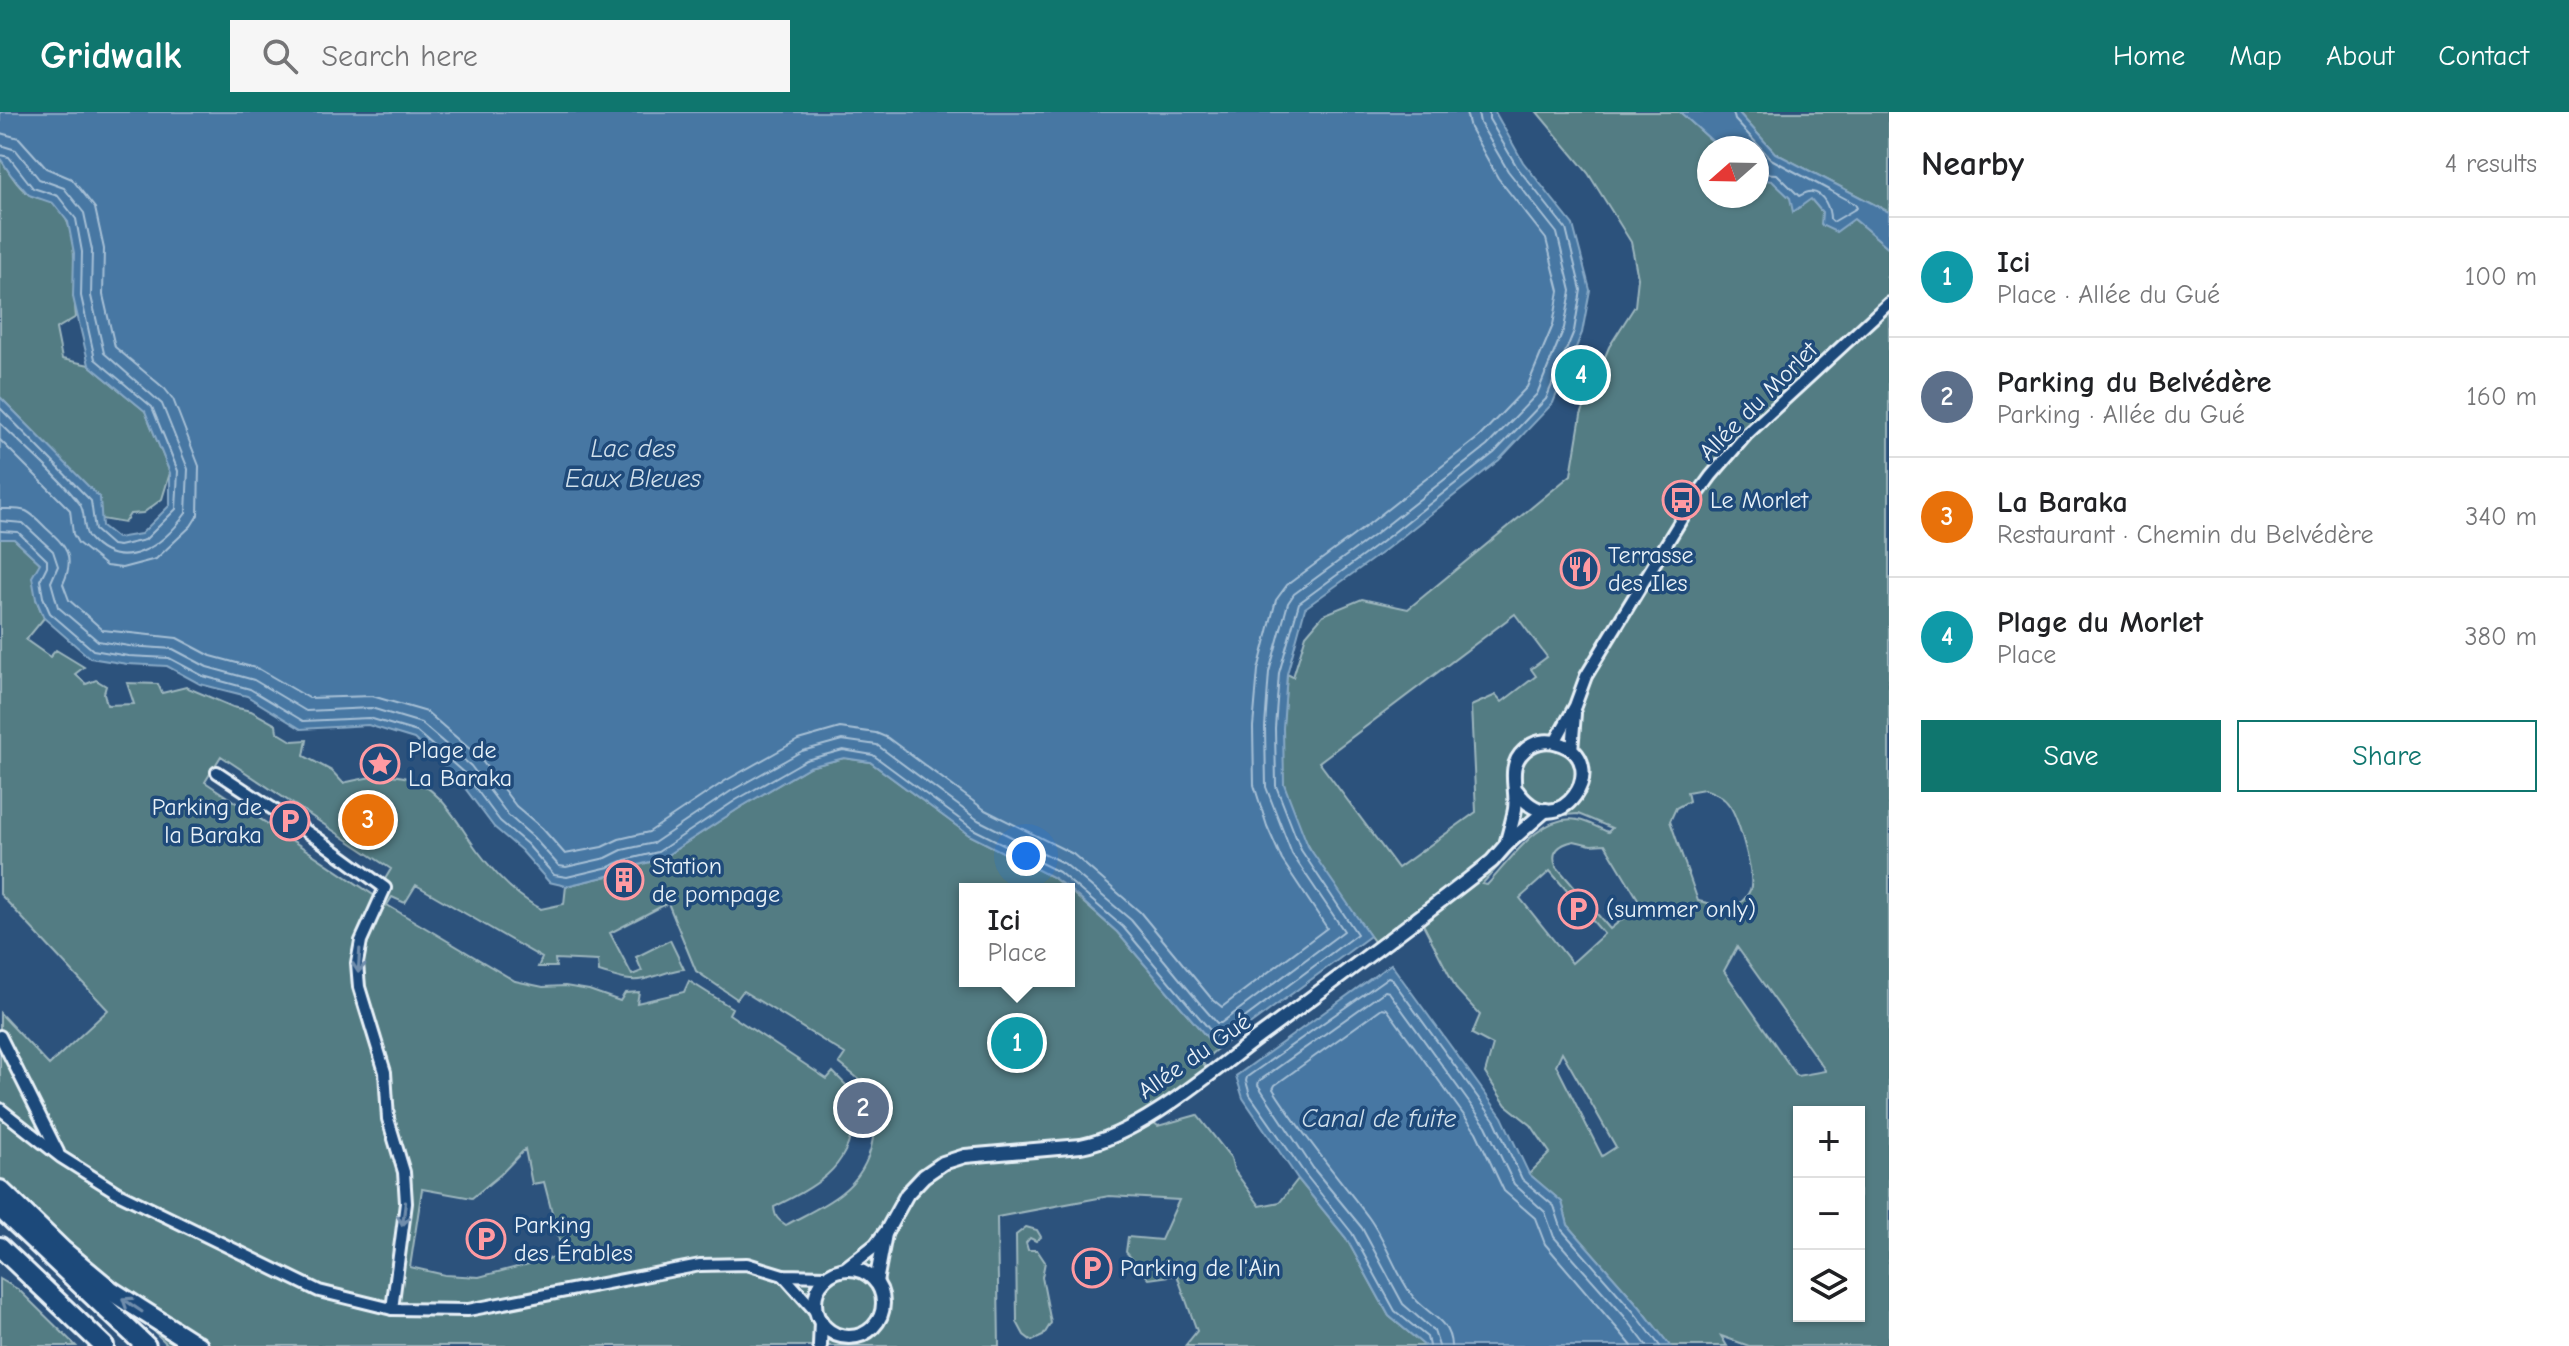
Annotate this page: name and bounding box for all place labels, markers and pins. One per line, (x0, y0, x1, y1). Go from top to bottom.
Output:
pin: 4 (1555, 345, 1607, 405)
bus stop icon: Le Morlet (1661, 479, 1703, 521)
place label: Le Morlet (1710, 486, 1809, 514)
place label: Terrasse des Iles (1608, 541, 1694, 597)
restaurant icon: Terrasse des Iles (1559, 548, 1601, 590)
place label: Plage de La Baraka (408, 736, 512, 792)
place icon: Plage de La Baraka (359, 743, 401, 785)
pin: 3 (342, 790, 394, 850)
place label: Parking de la Baraka (152, 793, 262, 849)
parking icon: Parking de la Baraka (269, 800, 311, 842)
place label: Station de pompage (652, 852, 780, 908)
building icon: Station de pompage (603, 859, 645, 901)
parking icon: (summer only) (1557, 888, 1599, 930)
place label: (summer only) (1606, 895, 1756, 923)
pin: 1 (991, 1013, 1043, 1073)
pin: 2 (837, 1078, 889, 1138)
place label: Parking des Érables (514, 1211, 633, 1267)
parking icon: Parking des Érables (465, 1218, 507, 1260)
parking icon: Parking de l'Ain (1071, 1247, 1113, 1289)
place label: Parking de l'Ain (1120, 1254, 1281, 1282)

